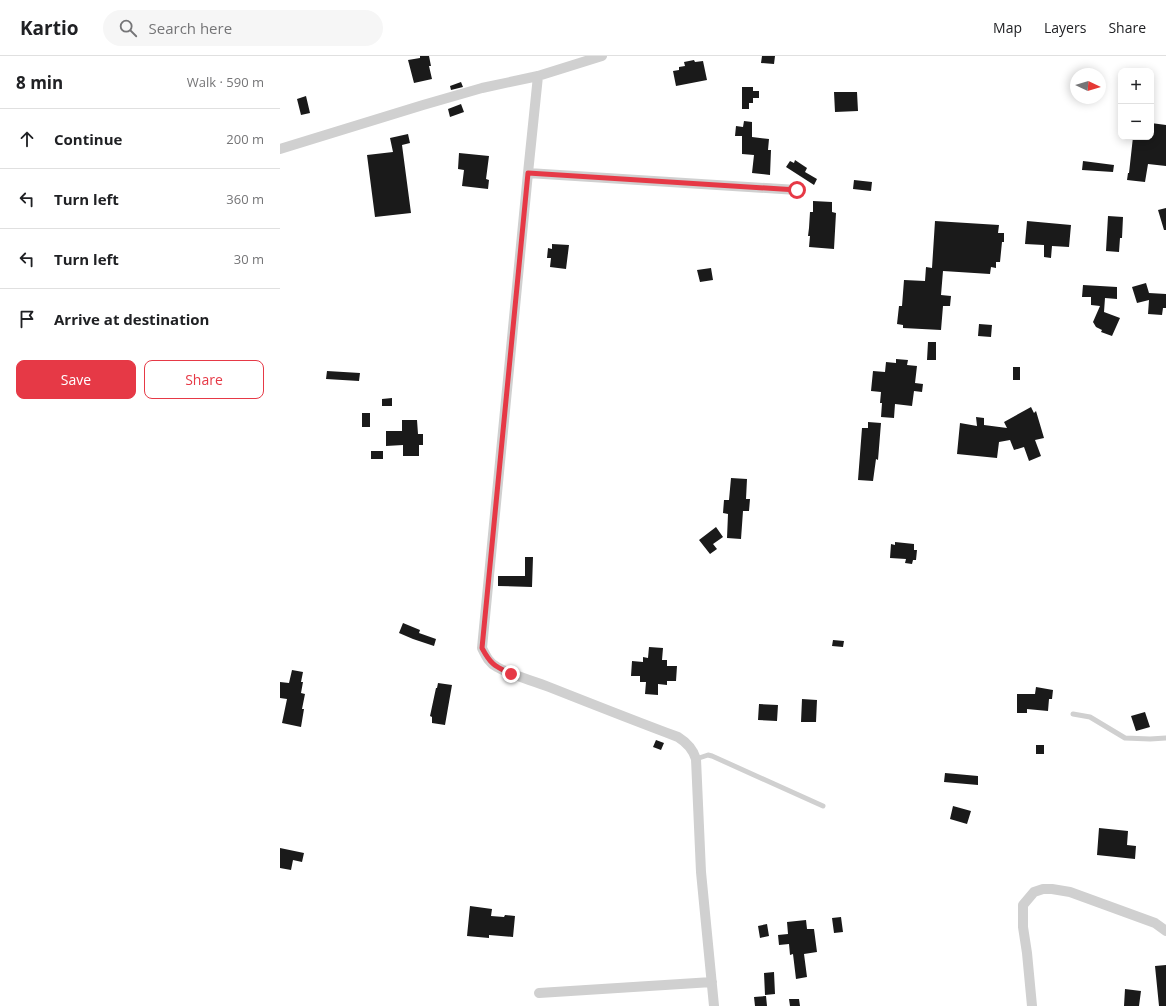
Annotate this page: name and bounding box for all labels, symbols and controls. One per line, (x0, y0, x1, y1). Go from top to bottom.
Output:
search box (103, 10, 383, 46)
text: Kartio (20, 15, 79, 41)
icon: search (117, 17, 139, 39)
text: Search here (149, 18, 232, 38)
text: Map (993, 18, 1022, 37)
text: Layers (1044, 18, 1086, 37)
text: Share (1108, 18, 1146, 37)
north arrow (1070, 68, 1106, 104)
map controls (1118, 68, 1154, 140)
button: + (1118, 68, 1154, 104)
text: 8 min (16, 71, 63, 94)
text: Walk · 590 m (187, 73, 264, 91)
button: − (1118, 104, 1154, 140)
icon: ahead (16, 128, 38, 150)
text: Continue (54, 129, 122, 149)
text: 200 m (226, 130, 264, 148)
route start (788, 181, 806, 199)
icon: left (16, 188, 38, 210)
text: Turn left (54, 189, 119, 209)
text: 360 m (226, 190, 264, 208)
icon: left (16, 248, 38, 270)
text: Turn left (54, 249, 119, 269)
text: 30 m (234, 250, 264, 268)
icon: arrive (16, 308, 38, 330)
text: Arrive at destination (54, 309, 209, 329)
button: Save (16, 360, 136, 399)
button: Share (144, 360, 264, 399)
route end (502, 665, 520, 683)

